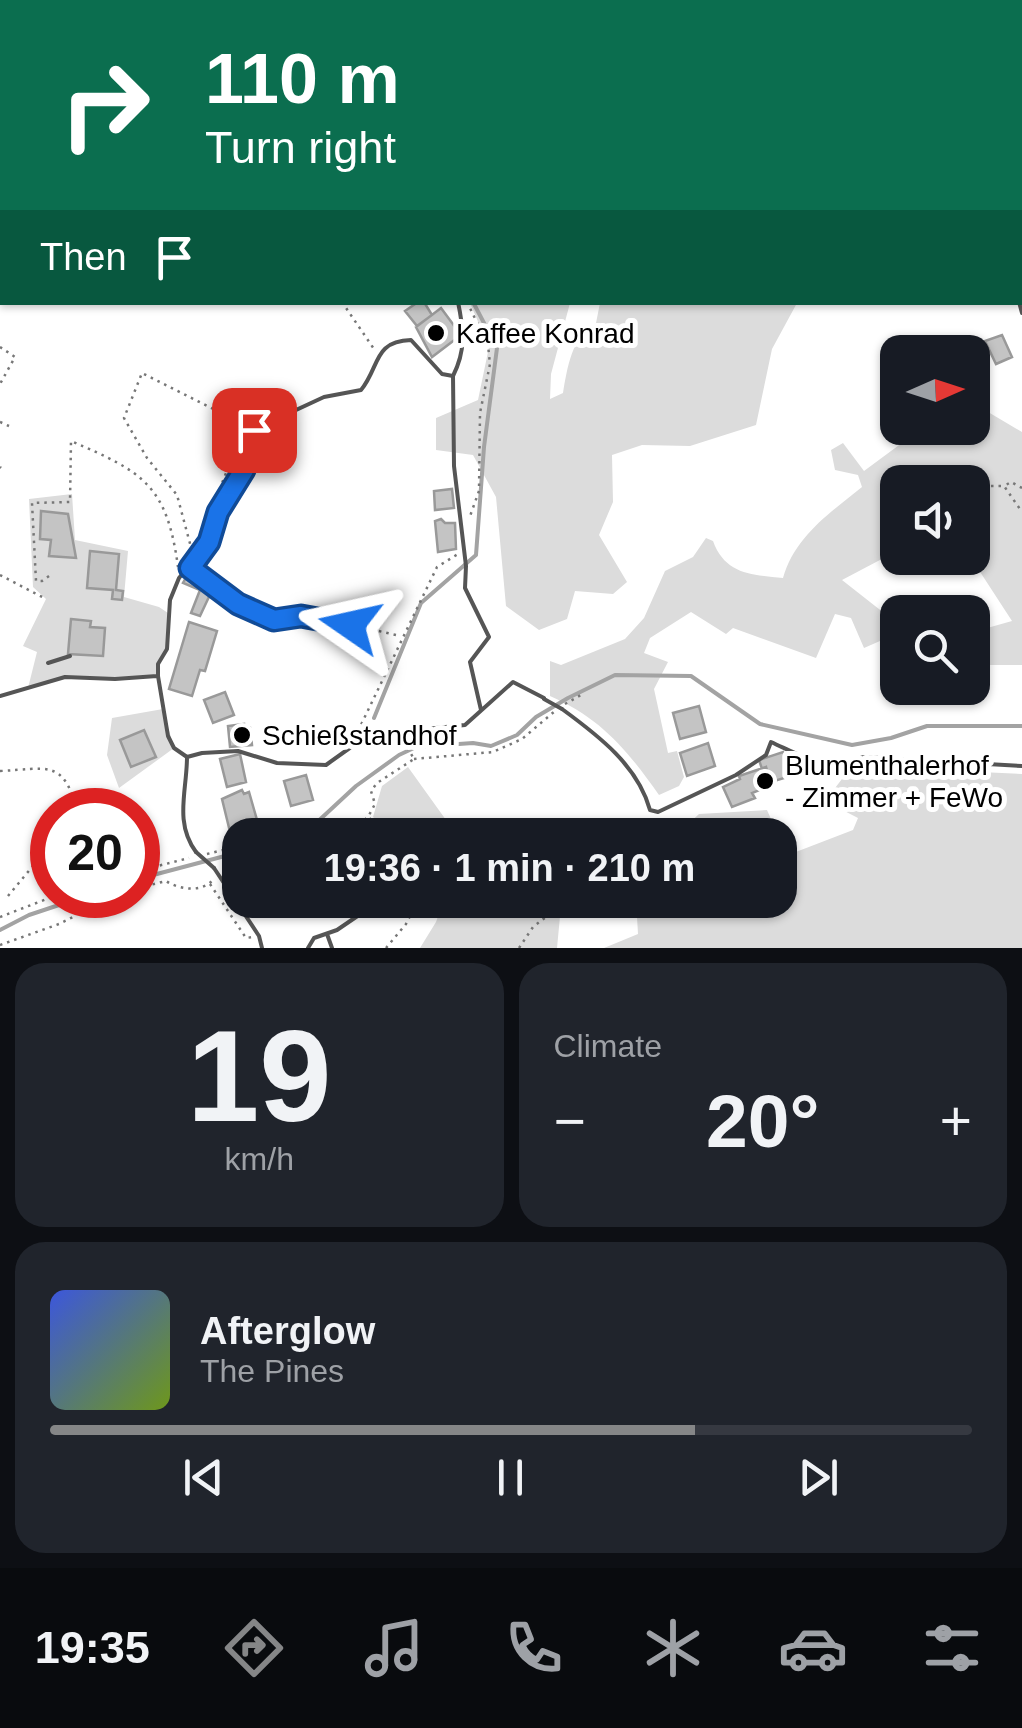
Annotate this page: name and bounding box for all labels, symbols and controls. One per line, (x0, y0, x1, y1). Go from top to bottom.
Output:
icon: right (40, 40, 170, 170)
text: 110 m (205, 40, 400, 118)
text: Turn right (205, 122, 396, 173)
icon: arrive (147, 230, 202, 285)
text: Then (40, 236, 127, 278)
place label: Kaffee Konrad (456, 318, 635, 349)
marker: Kaffee Konrad (425, 322, 447, 344)
north arrow (880, 335, 990, 445)
map controls (880, 335, 990, 705)
pin (212, 388, 297, 473)
icon: arrive (227, 403, 282, 458)
button: sound (880, 465, 990, 575)
position arrow (298, 573, 402, 677)
button: search (880, 595, 990, 705)
place label: Schießstandhof (262, 720, 457, 751)
marker: Schießstandhof (231, 724, 253, 746)
place label: Blumenthalerhof - Zimmer + FeWo (785, 750, 1003, 813)
marker: Blumenthalerhof - Zimmer + FeWo (754, 770, 776, 792)
speed limit sign: 20 (30, 788, 160, 918)
text: 19:36 · 1 min · 210 m (324, 847, 695, 889)
text: 19 (187, 1003, 332, 1149)
text: Climate (554, 1028, 662, 1064)
text: 20° (706, 1079, 819, 1163)
text: − (554, 1090, 586, 1152)
text: + (940, 1090, 972, 1152)
text: km/h (225, 1141, 294, 1177)
text: Afterglow (200, 1310, 375, 1352)
text: The Pines (200, 1353, 344, 1389)
icon: previous (176, 1450, 231, 1505)
icon: pause (483, 1450, 538, 1505)
icon: next (791, 1450, 846, 1505)
icon: directions (219, 1613, 289, 1683)
icon: music (359, 1613, 429, 1683)
icon: phone (499, 1613, 569, 1683)
icon: climate (638, 1613, 708, 1683)
icon: car (778, 1613, 848, 1683)
icon: filters (917, 1613, 987, 1683)
text: 19:35 (35, 1622, 150, 1673)

